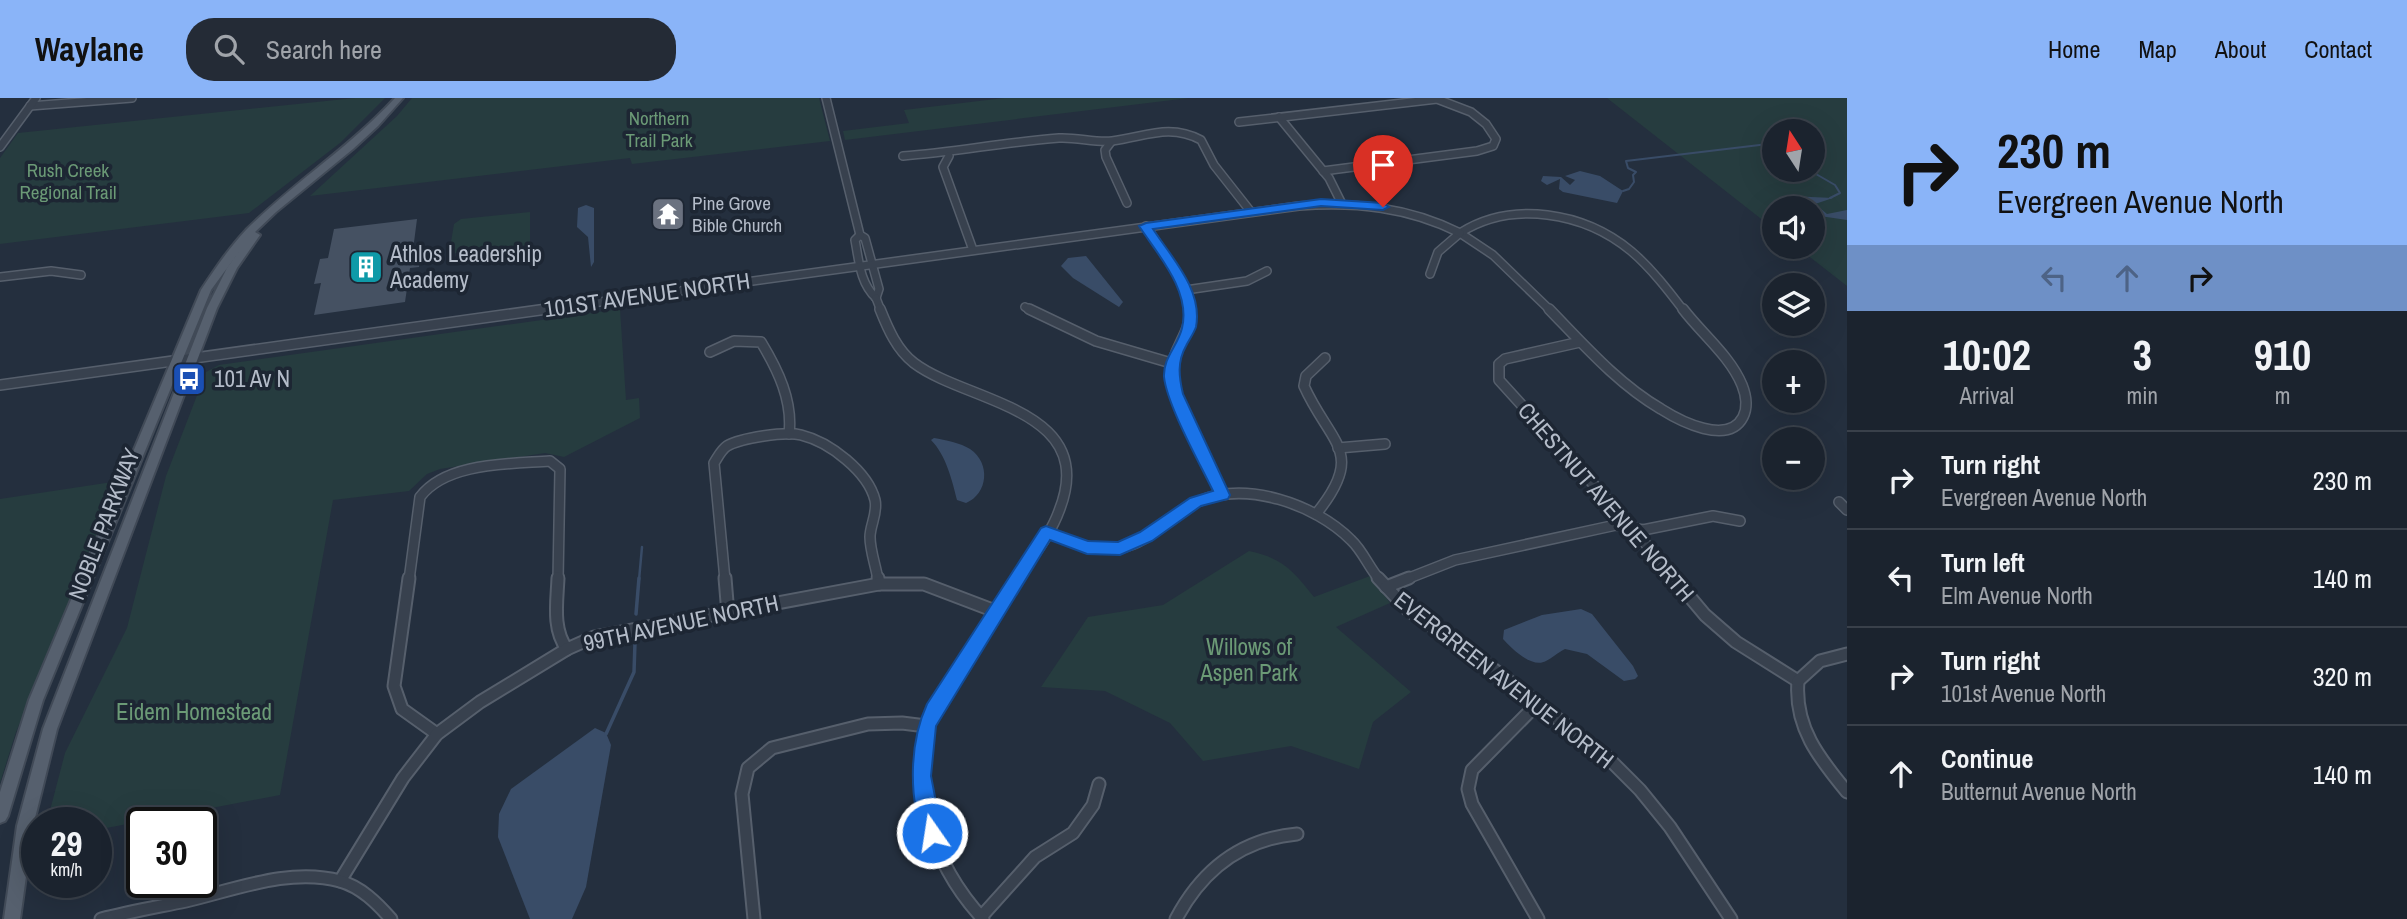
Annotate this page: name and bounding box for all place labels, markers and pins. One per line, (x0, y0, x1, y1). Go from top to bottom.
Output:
pin (1353, 135, 1413, 207)
place label: Pine Grove Bible Church (692, 190, 782, 238)
temple icon: Pine Grove Bible Church (649, 195, 687, 233)
place label: Athlos Leadership Academy (389, 238, 542, 295)
building icon: Athlos Leadership Academy (347, 248, 385, 286)
bus stop icon: 101 Av N (170, 360, 208, 398)
place label: 101 Av N (214, 363, 290, 394)

